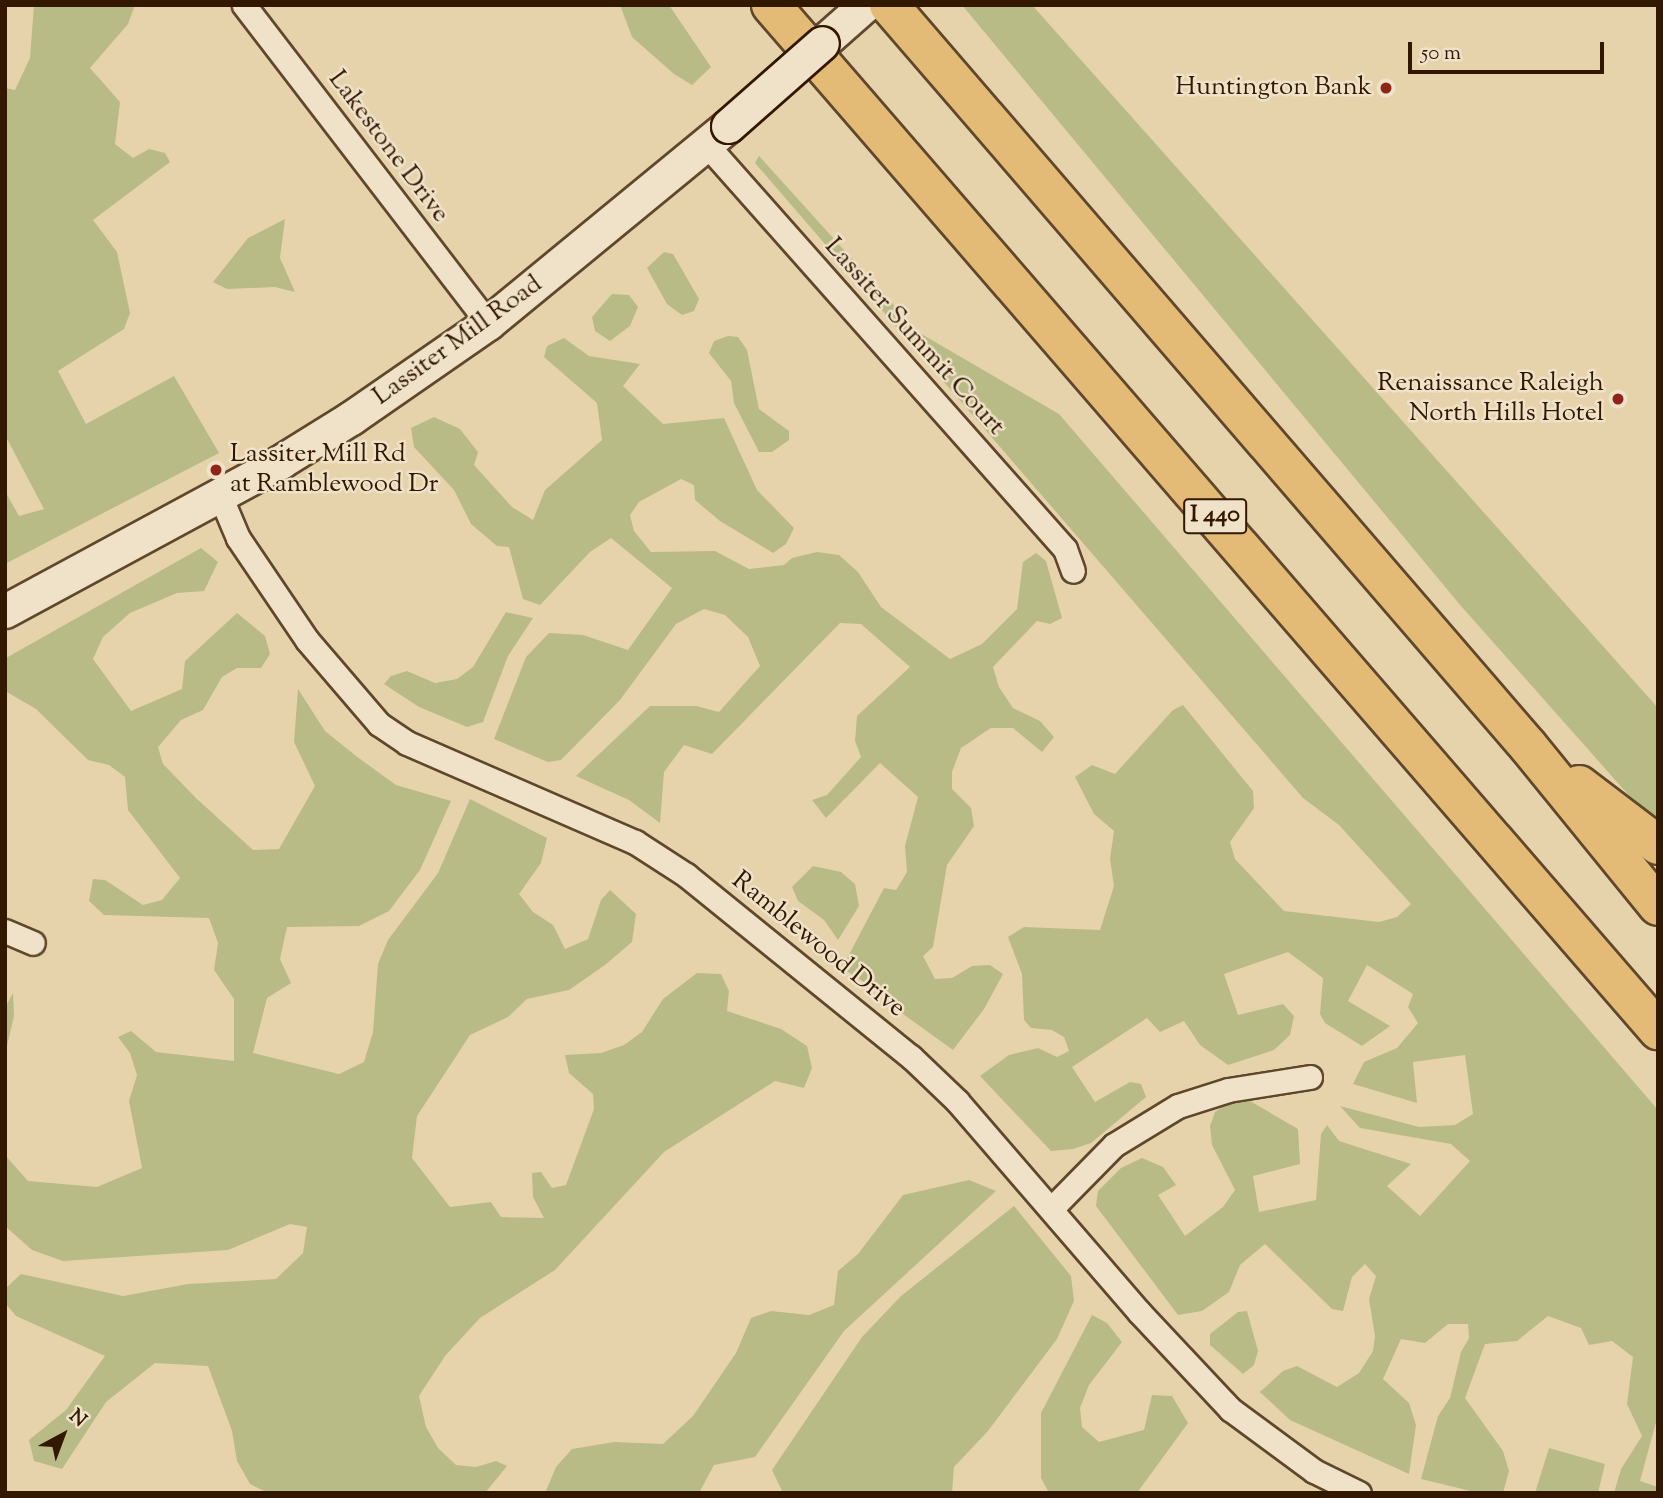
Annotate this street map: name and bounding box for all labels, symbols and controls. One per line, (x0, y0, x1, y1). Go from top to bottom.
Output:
scale bar (1411, 28, 1607, 72)
text: 50 m (1421, 39, 1461, 69)
street label: Lakestone Drive (321, 65, 455, 229)
place label: Huntington Bank (1175, 72, 1372, 104)
marker: Huntington Bank (1378, 80, 1394, 96)
street label: Lassiter Summit Court (817, 232, 1011, 442)
street label: Lassiter Mill Road (367, 269, 549, 413)
place label: Renaissance Raleigh North Hills Hotel (1377, 368, 1604, 430)
marker: Renaissance Raleigh North Hills Hotel (1610, 391, 1626, 407)
place label: Lassiter Mill Rd at Ramblewood Dr (230, 439, 439, 500)
marker: Lassiter Mill Rd at Ramblewood Dr (208, 462, 224, 478)
road number: I 440 (1182, 495, 1248, 536)
street label: Ramblewood Drive (725, 865, 911, 1025)
north arrow (28, 1400, 98, 1470)
text: N (63, 1404, 92, 1434)

